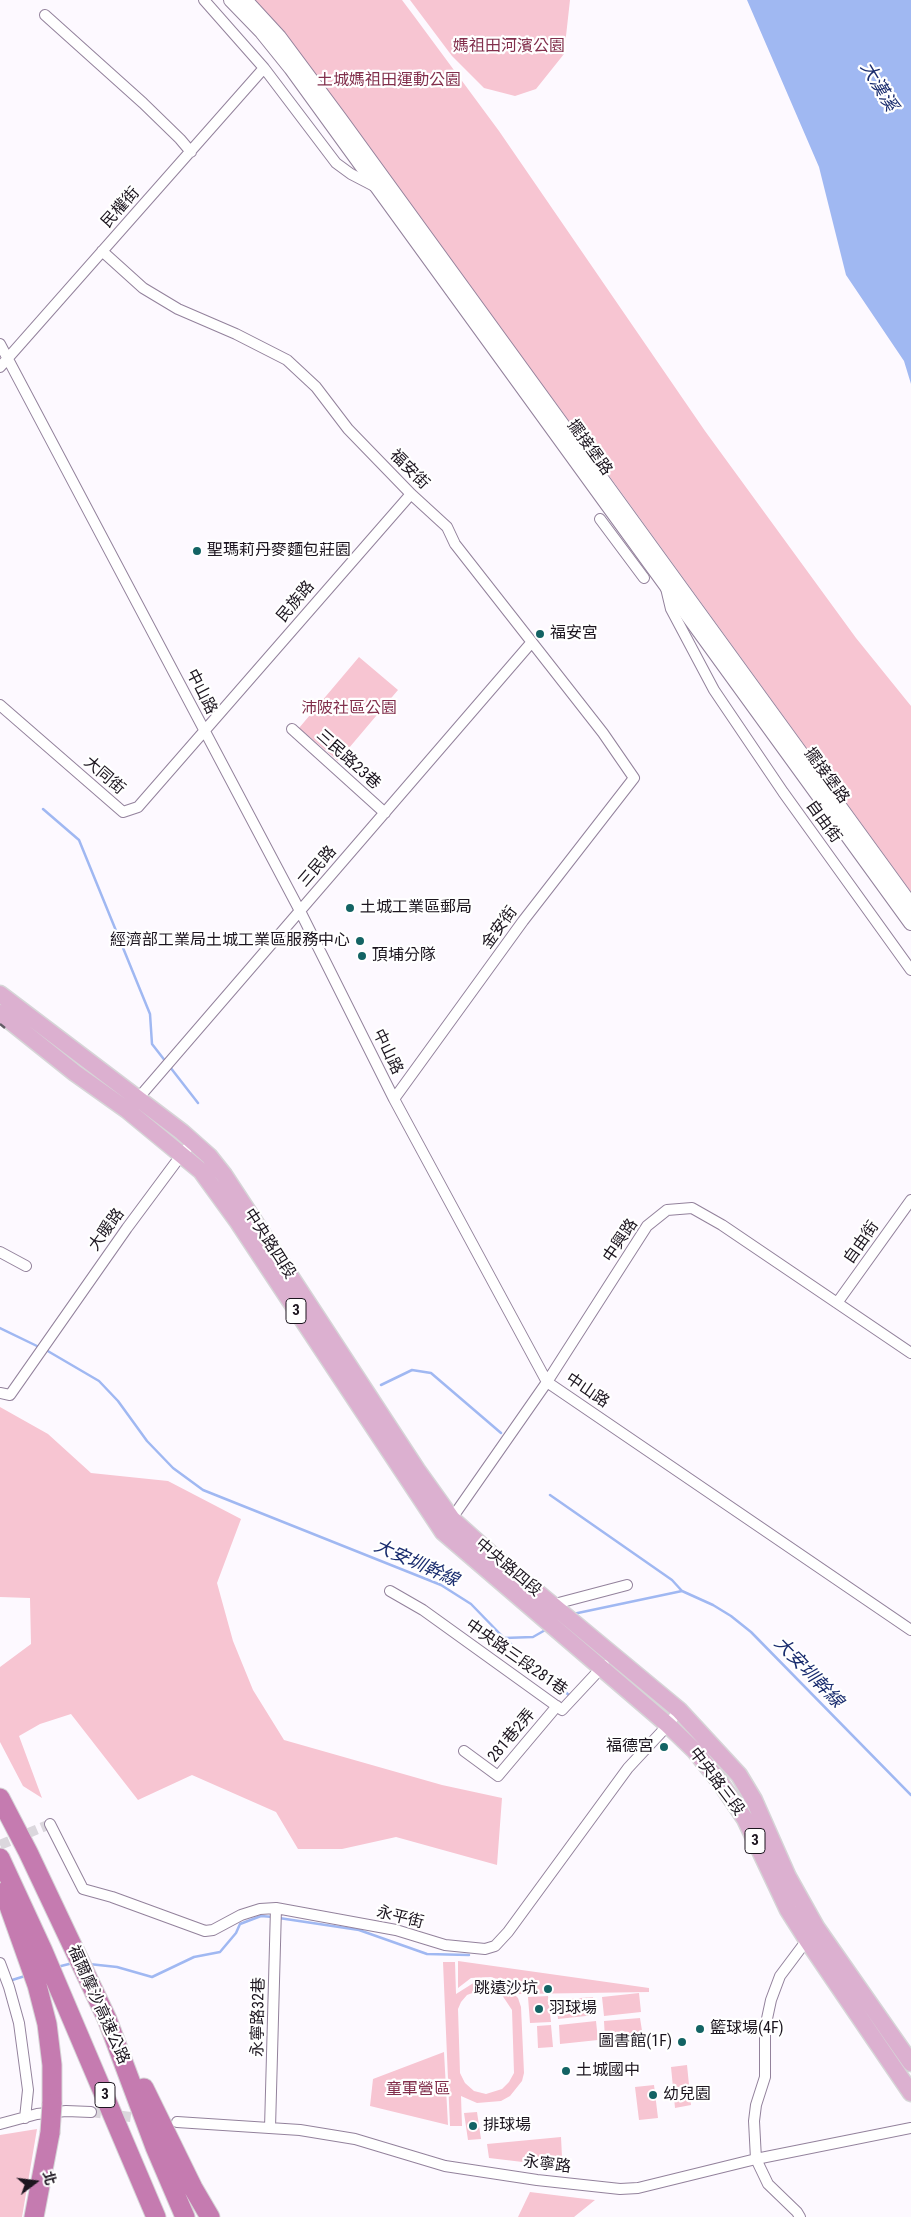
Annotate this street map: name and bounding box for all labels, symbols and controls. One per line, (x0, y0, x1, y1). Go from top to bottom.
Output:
park label: 媽祖田河濱公園 (453, 37, 565, 57)
water label: 大漢溪 (855, 58, 901, 116)
park label: 土城媽祖田運動公園 (317, 71, 461, 91)
street label: 民權街 (98, 184, 144, 232)
street label: 擺接堡路 (562, 416, 616, 480)
street label: 福安街 (385, 446, 433, 494)
place label: 聖瑪莉丹麥麵包莊園 (207, 541, 351, 561)
marker: 聖瑪莉丹麥麵包莊園 (191, 545, 203, 557)
street label: 民族路 (273, 577, 319, 627)
place label: 福安宮 (550, 624, 598, 644)
marker: 福安宮 (534, 628, 546, 640)
street label: 中山路 (182, 666, 220, 718)
park label: 沛陂社區公園 (301, 699, 397, 719)
street label: 三民路23巷 (312, 726, 384, 794)
street label: 擺接堡路 (799, 744, 853, 808)
street label: 大同街 (80, 753, 128, 799)
street label: 自由街 (801, 797, 845, 847)
street label: 三民路 (295, 843, 341, 891)
place label: 土城工業區郵局 (360, 898, 472, 918)
marker: 土城工業區郵局 (344, 902, 356, 914)
street label: 金安街 (478, 903, 522, 953)
place label: 經濟部工業局土城工業區服務中心 (110, 931, 350, 951)
marker: 經濟部工業局土城工業區服務中心 (354, 935, 366, 947)
place label: 頂埔分隊 (372, 946, 436, 966)
marker: 頂埔分隊 (356, 950, 368, 962)
street label: 中山路 (368, 1026, 406, 1078)
street label: 大暖路 (85, 1205, 129, 1255)
street label: 中央路四段 (239, 1205, 299, 1283)
street label: 中興路 (600, 1216, 642, 1266)
street label: 自由街 (840, 1218, 884, 1268)
road number: 3 (286, 1298, 306, 1324)
street label: 中山路 (562, 1370, 612, 1412)
street label: 中央路四段 (471, 1535, 545, 1601)
water label: 大安圳幹線 (370, 1536, 462, 1592)
street label: 中央路三段281巷 (461, 1616, 571, 1700)
water label: 大安圳幹線 (769, 1633, 847, 1713)
street label: 281巷2弄 (484, 1705, 540, 1767)
place label: 福德宮 (606, 1737, 654, 1757)
marker: 福德宮 (658, 1741, 670, 1753)
street label: 中央路三段 (684, 1744, 748, 1820)
road number: 3 (745, 1828, 765, 1854)
street label: 永平街 (374, 1903, 426, 1933)
street label: 福爾摩沙高速公路 (63, 1943, 133, 2067)
street label: 永寧路32巷 (249, 1977, 269, 2057)
place label: 跳遠沙坑 (474, 1979, 538, 1999)
marker: 跳遠沙坑 (542, 1983, 554, 1995)
place label: 羽球場 (549, 1999, 597, 2019)
marker: 羽球場 (533, 2003, 545, 2015)
place label: 籃球場(4F) (710, 2019, 784, 2039)
marker: 籃球場(4F) (694, 2023, 706, 2035)
place label: 圖書館(1F) (598, 2032, 672, 2052)
marker: 圖書館(1F) (676, 2036, 688, 2048)
place label: 土城國中 (576, 2061, 640, 2081)
marker: 土城國中 (560, 2065, 572, 2077)
park label: 童軍營區 (386, 2080, 450, 2100)
road number: 3 (95, 2082, 115, 2108)
place label: 幼兒園 (663, 2085, 711, 2105)
marker: 幼兒園 (647, 2089, 659, 2101)
place label: 排球場 (483, 2116, 531, 2136)
marker: 排球場 (467, 2120, 479, 2132)
street label: 永寧路 (522, 2153, 572, 2177)
north arrow (10, 2157, 60, 2207)
text: 北 (40, 2169, 59, 2187)

